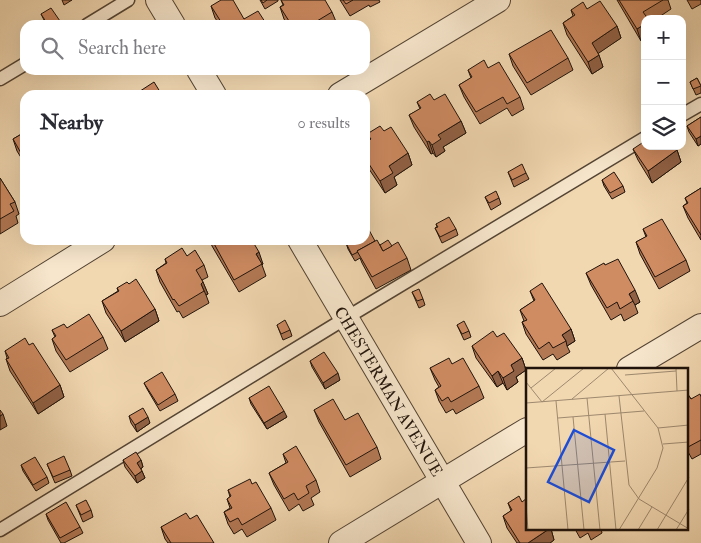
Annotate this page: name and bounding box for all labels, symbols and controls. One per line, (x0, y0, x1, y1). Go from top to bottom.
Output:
map controls (641, 15, 686, 150)
button: + (641, 15, 686, 60)
search box (20, 20, 370, 75)
icon: search (38, 34, 66, 62)
text: Search here (78, 36, 166, 60)
button: − (641, 60, 686, 105)
button: layers (641, 105, 686, 150)
text: Nearby (40, 109, 103, 136)
text: 0 results (297, 113, 350, 133)
street label: CHESTERMAN AVENUE (329, 303, 447, 480)
inset map (526, 368, 688, 530)

